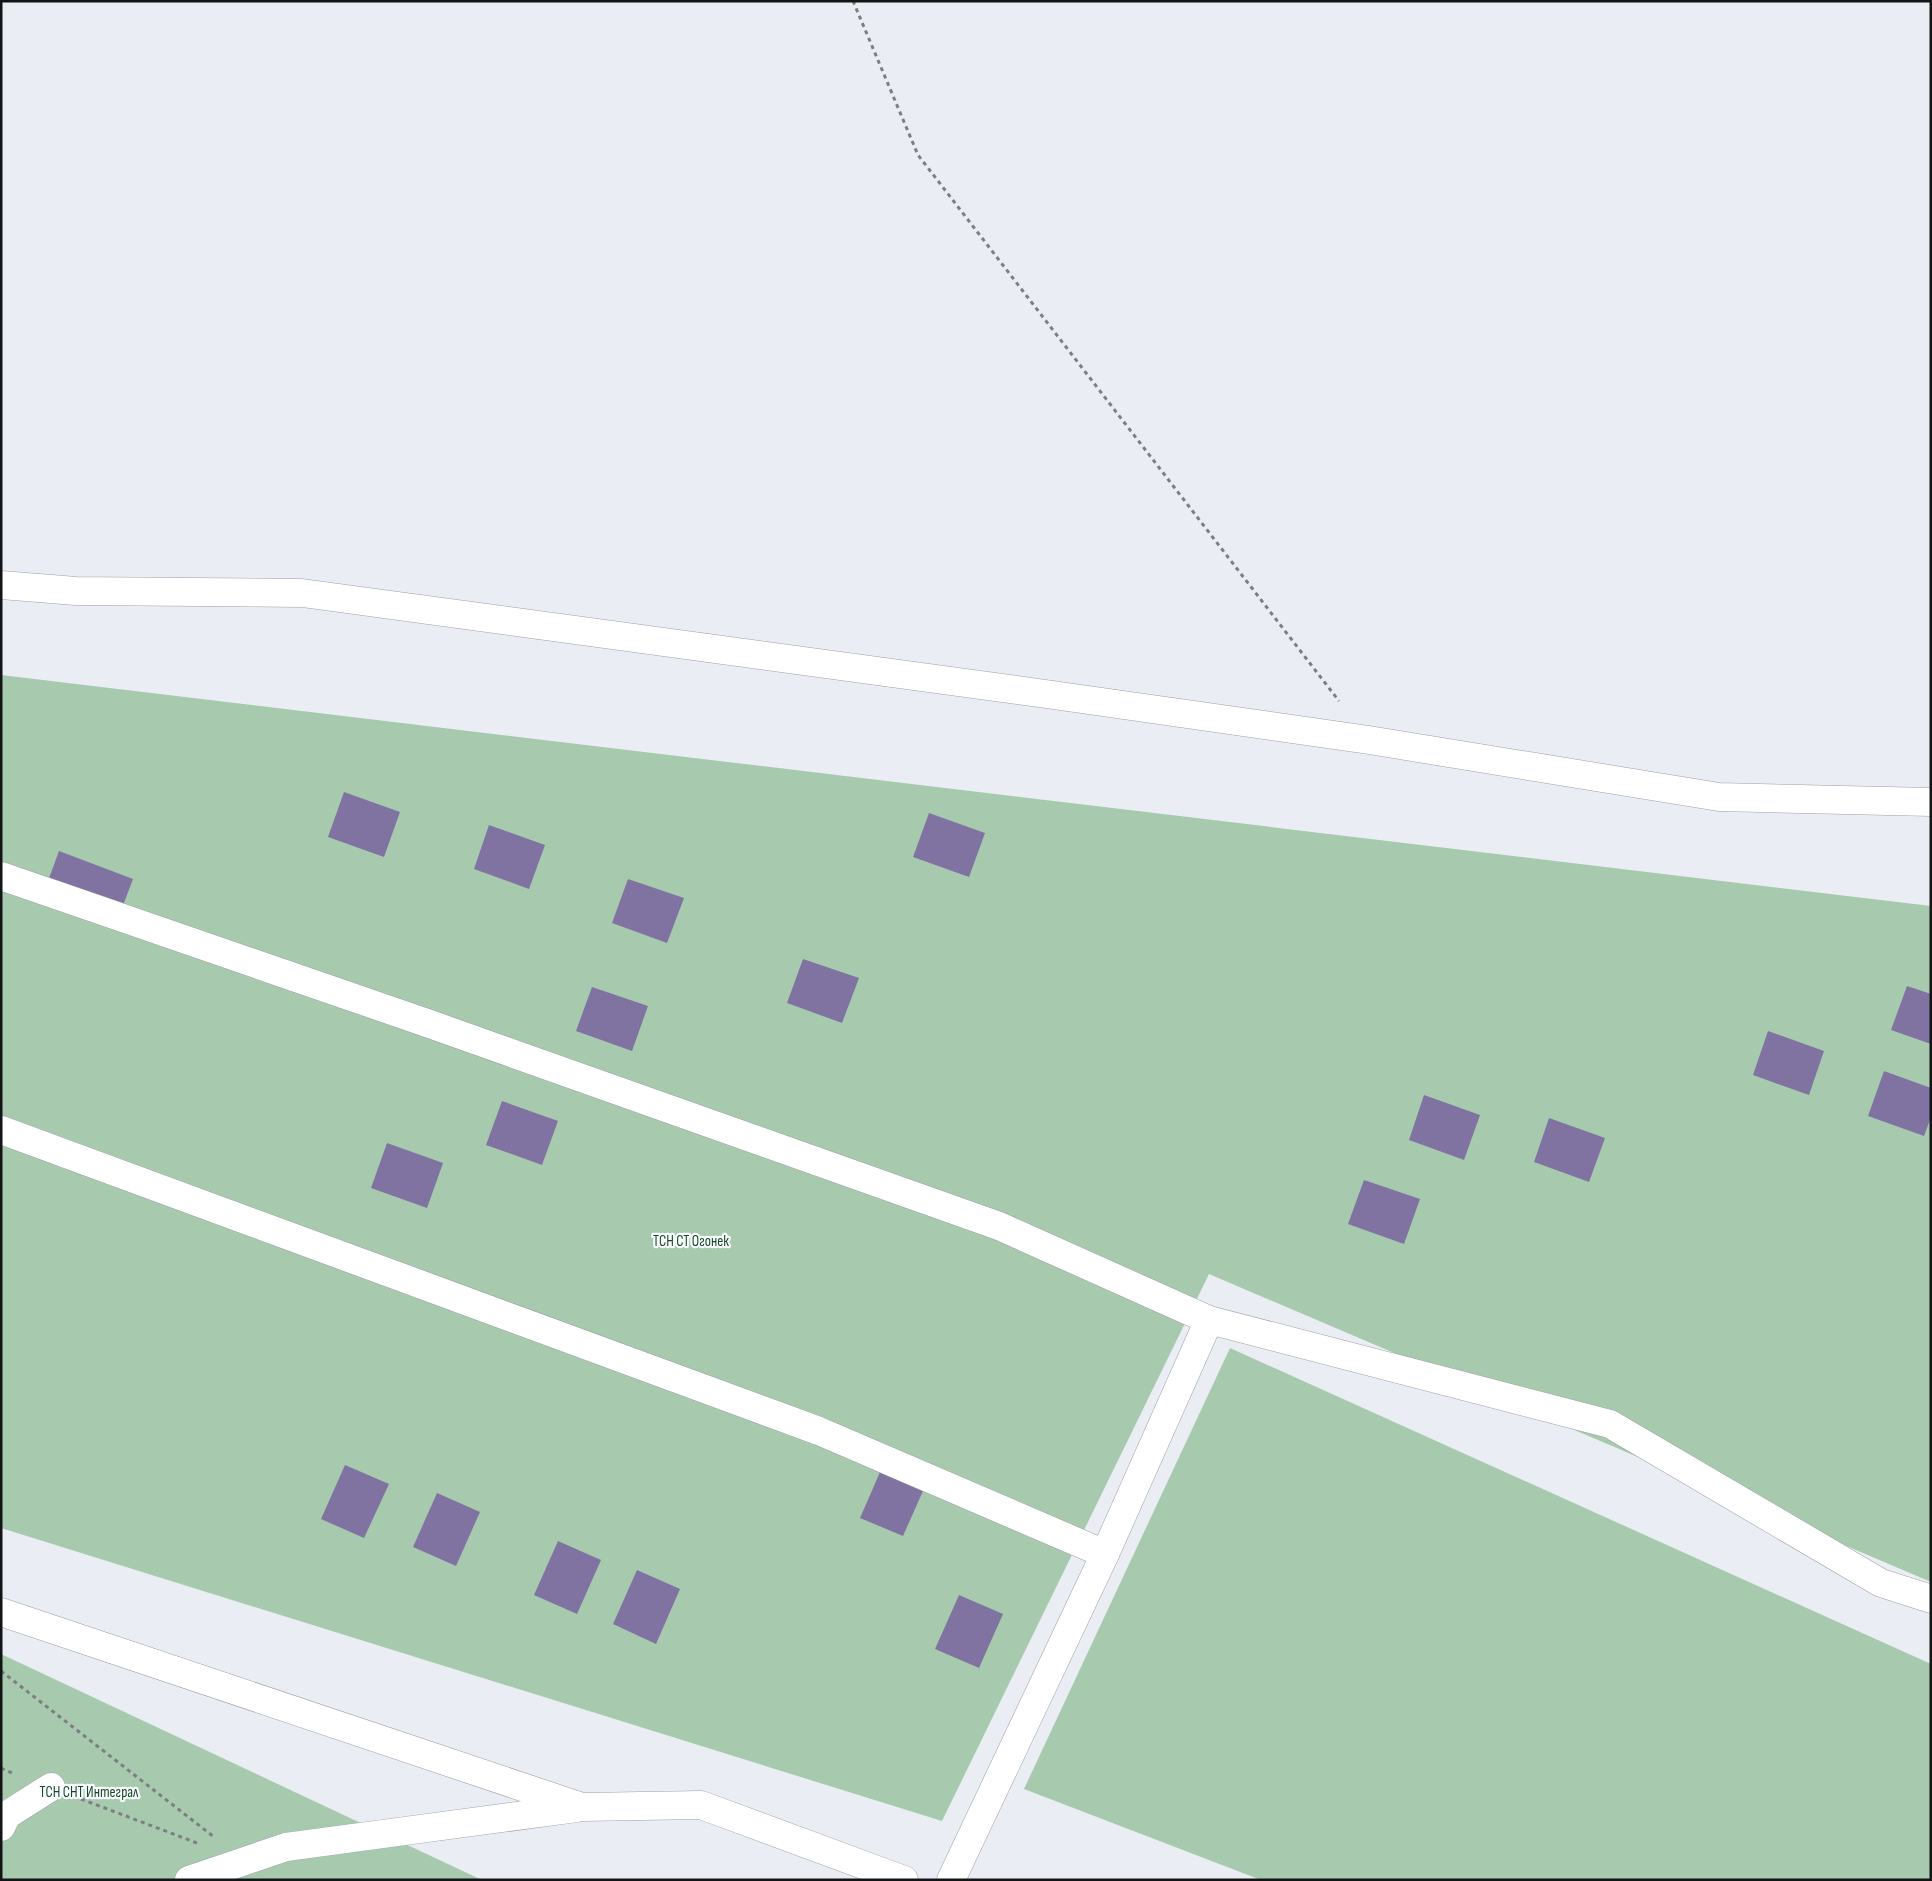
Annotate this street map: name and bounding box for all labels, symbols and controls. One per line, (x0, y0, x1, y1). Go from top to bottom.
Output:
park label: ТСН СТ Огонек (653, 1232, 729, 1251)
park label: ТСН СНТ Интеграл (40, 1783, 139, 1802)

